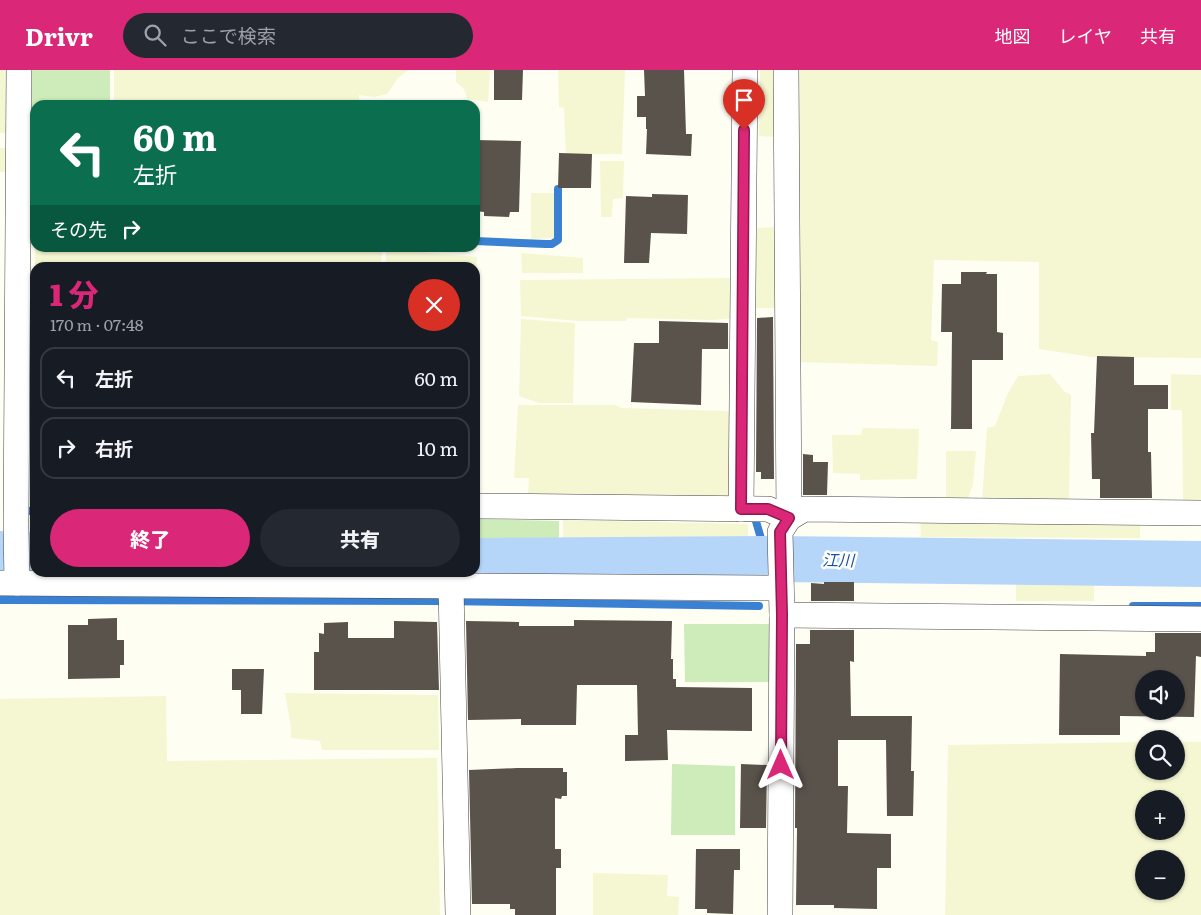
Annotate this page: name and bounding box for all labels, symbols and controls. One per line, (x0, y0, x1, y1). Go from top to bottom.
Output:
search box (123, 13, 473, 58)
text: Drivr (25, 18, 93, 53)
icon: search (141, 21, 169, 49)
text: ここで検索 (181, 21, 276, 49)
text: 地図 (995, 22, 1031, 49)
text: レイヤ (1059, 22, 1112, 49)
text: 共有 (1140, 22, 1176, 49)
pin (723, 79, 765, 130)
icon: arrive (730, 86, 758, 114)
text: 60 m (133, 110, 217, 162)
icon: left (50, 120, 115, 185)
text: 左折 (133, 157, 177, 190)
text: その先 (50, 215, 107, 243)
icon: right (117, 215, 145, 243)
text: 1 分 (50, 271, 99, 315)
button: close (408, 279, 460, 331)
text: 170 m · 07:48 (50, 312, 144, 336)
icon: left (52, 364, 80, 392)
text: 左折 (95, 364, 133, 392)
text: 60 m (415, 364, 458, 392)
icon: right (52, 434, 80, 462)
text: 右折 (95, 434, 133, 462)
text: 10 m (417, 434, 458, 462)
button: 終了 (50, 509, 250, 567)
button: 共有 (260, 509, 460, 567)
water label: 江川 (822, 547, 856, 571)
map controls (1135, 670, 1185, 900)
button: sound (1135, 670, 1185, 720)
button: search (1135, 730, 1185, 780)
position arrow (754, 738, 806, 790)
button: + (1135, 790, 1185, 840)
button: − (1135, 850, 1185, 900)

